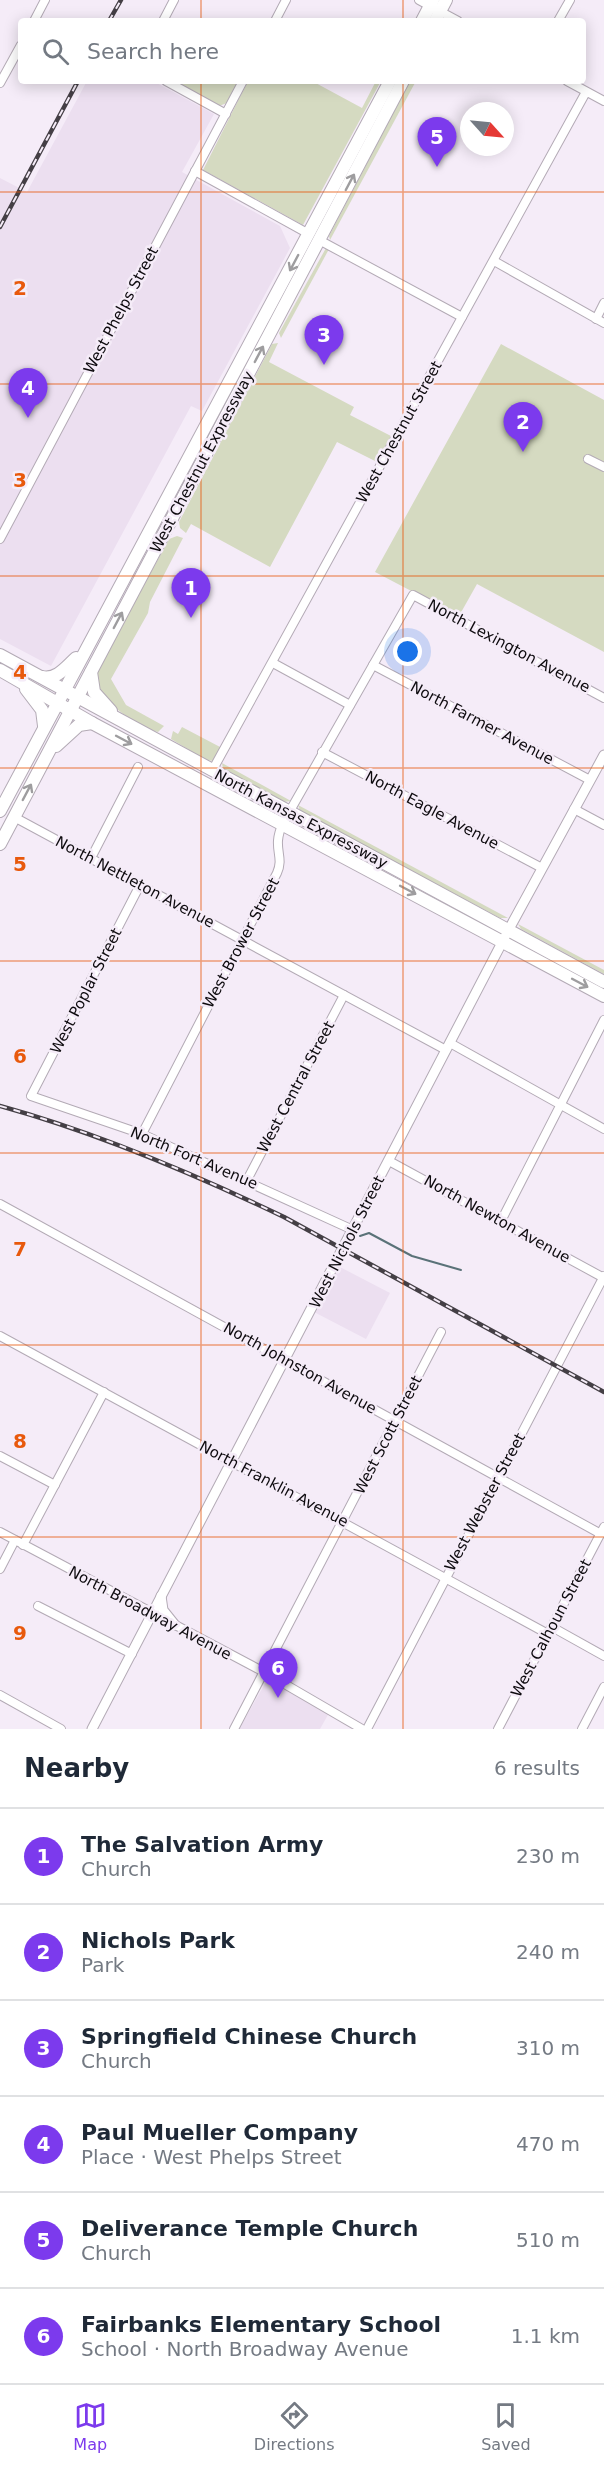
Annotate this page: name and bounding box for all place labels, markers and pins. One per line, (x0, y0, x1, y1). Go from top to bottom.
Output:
pin: 5 (418, 118, 456, 167)
pin: 3 (304, 316, 344, 365)
pin: 4 (9, 368, 48, 418)
pin: 2 (504, 402, 542, 452)
pin: 1 (172, 568, 210, 618)
pin: 6 (258, 1648, 298, 1698)

